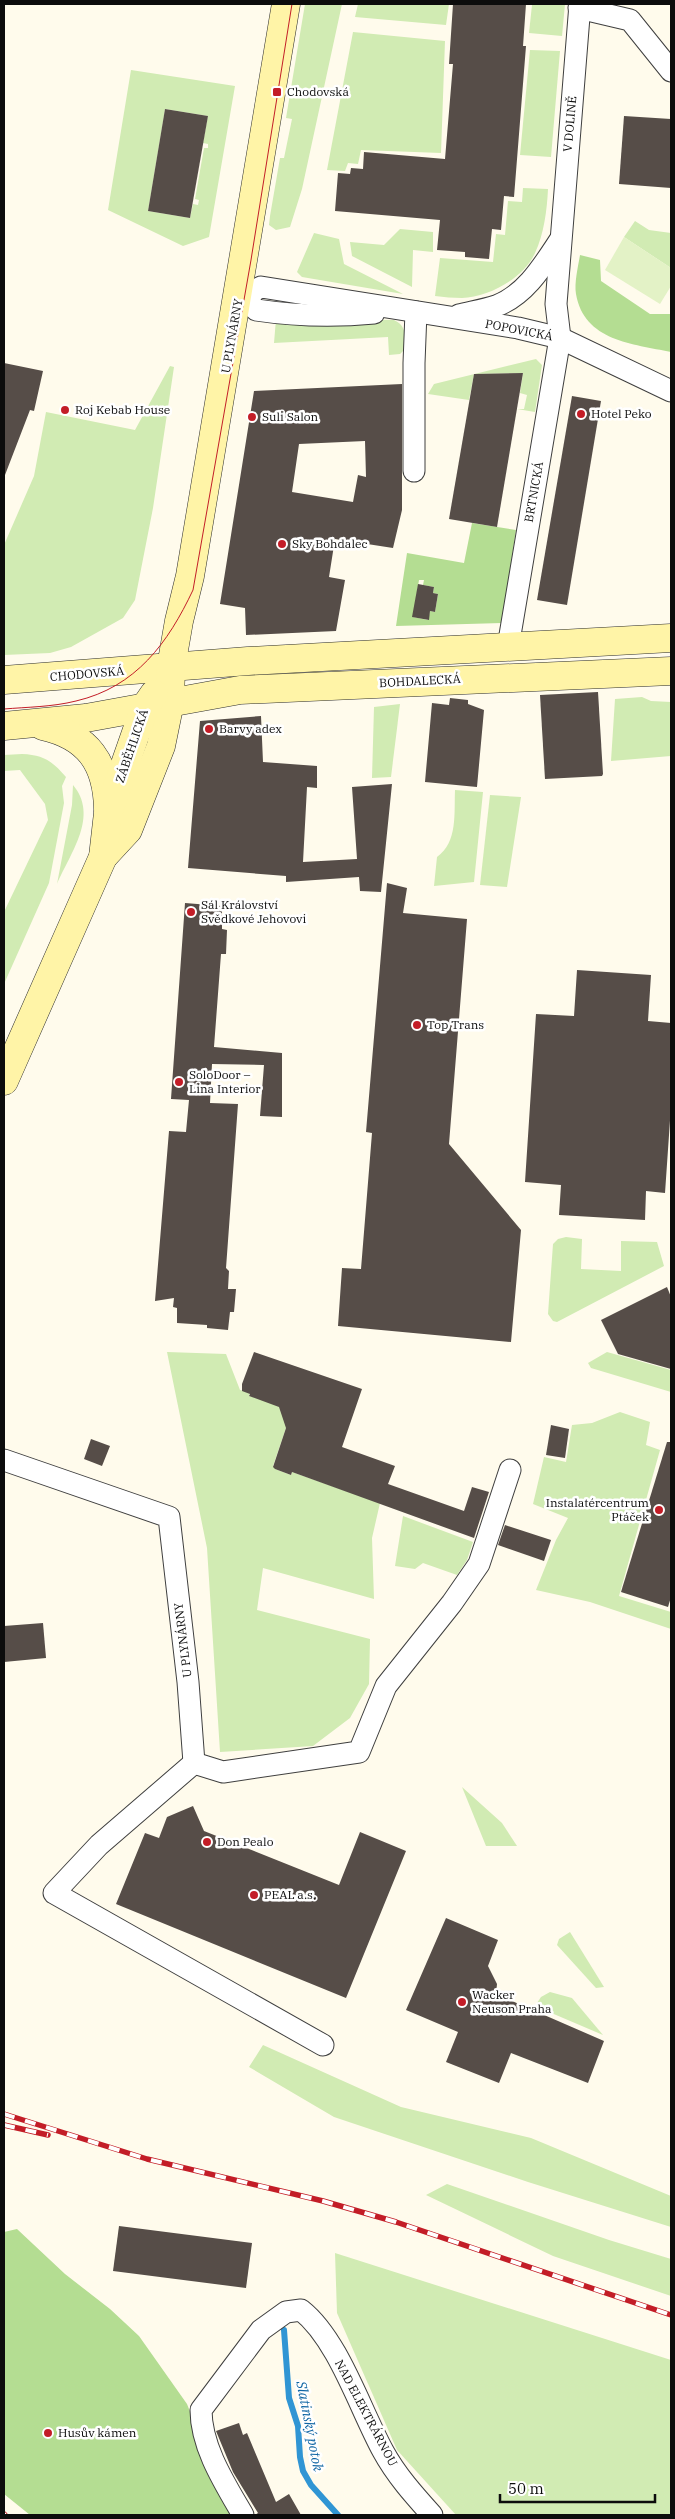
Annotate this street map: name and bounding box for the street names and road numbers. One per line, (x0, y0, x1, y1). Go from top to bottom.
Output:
street label: V DOLINĚ (560, 95, 579, 153)
street label: U PLYNÁRNY (218, 297, 246, 374)
street label: POPOVICKÁ (484, 316, 555, 344)
street label: BRTNICKÁ (521, 460, 546, 524)
street label: CHODOVSKÁ (49, 663, 125, 684)
street label: BOHDALECKÁ (379, 671, 462, 690)
street label: ZÁBĚHLICKÁ (112, 706, 151, 785)
street label: U PLYNÁRNY (170, 1601, 195, 1678)
street label: NAD ELEKTRÁRNOU (332, 2357, 401, 2469)

